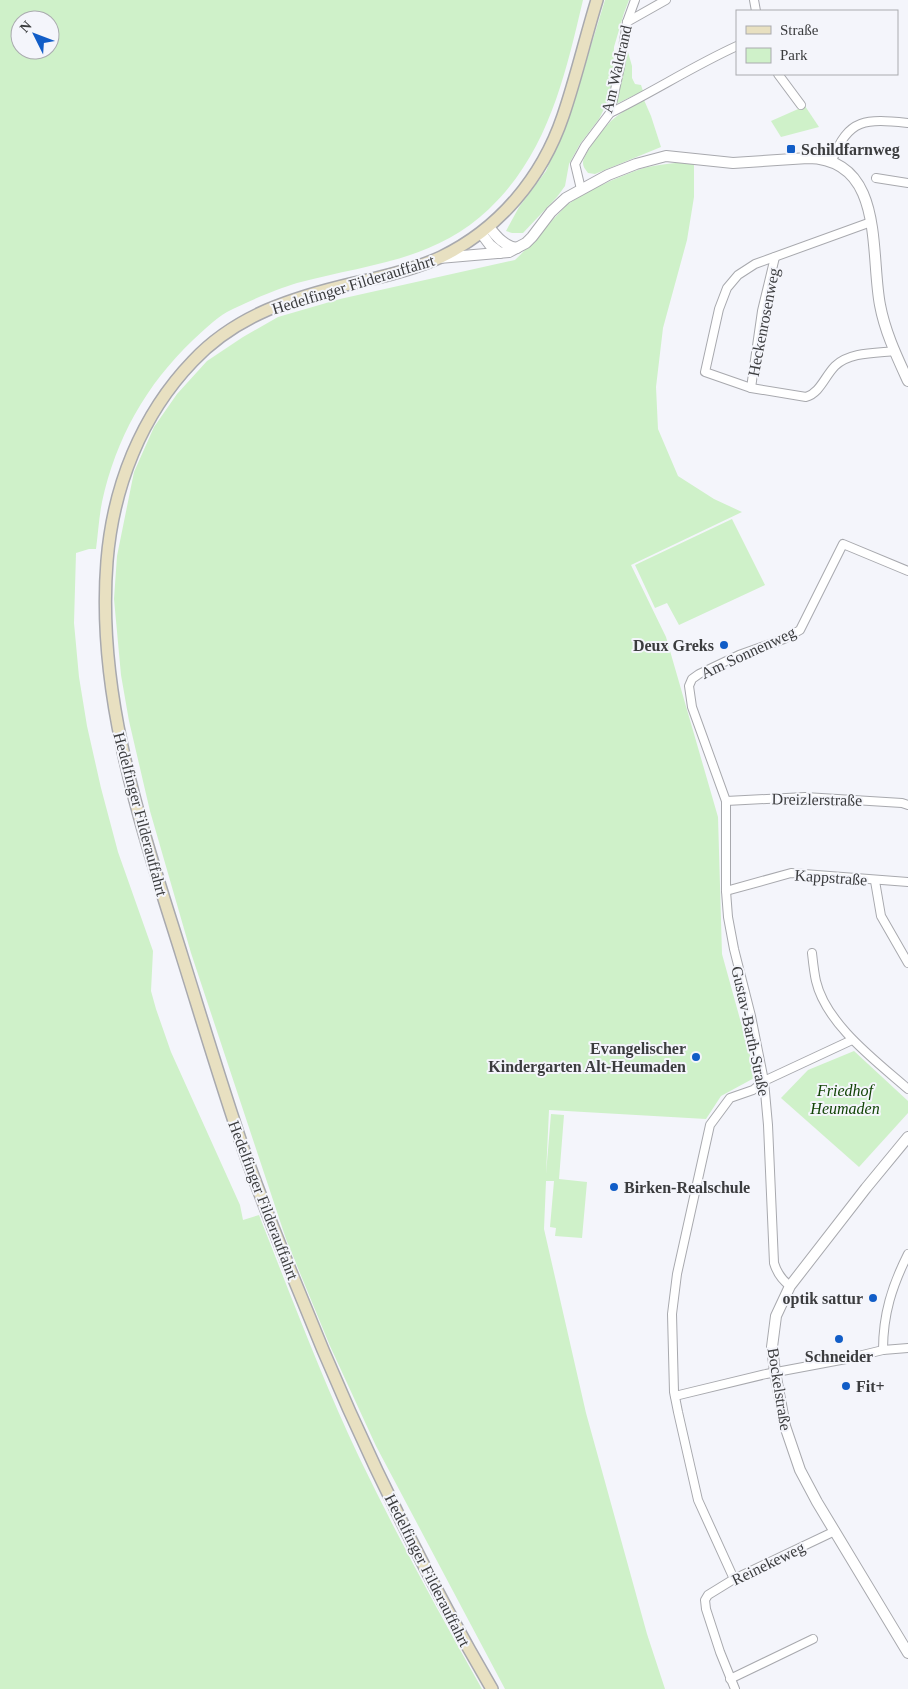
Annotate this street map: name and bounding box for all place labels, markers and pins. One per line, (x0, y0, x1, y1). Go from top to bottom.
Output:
place label: Schildfarnweg (801, 141, 900, 159)
marker: Schildfarnweg (785, 143, 797, 155)
place label: Deux Greks (633, 637, 714, 654)
marker: Deux Greks (718, 639, 730, 651)
place label: Evangelischer Kindergarten Alt-Heumaden (488, 1040, 686, 1076)
marker: Evangelischer Kindergarten Alt-Heumaden (690, 1051, 702, 1063)
place label: Birken-Realschule (624, 1179, 750, 1196)
marker: Birken-Realschule (608, 1181, 620, 1193)
place label: optik sattur (783, 1290, 863, 1308)
marker: optik sattur (867, 1292, 879, 1304)
marker: Schneider (833, 1333, 845, 1345)
place label: Schneider (805, 1348, 873, 1365)
place label: Fit+ (856, 1378, 885, 1395)
marker: Fit+ (840, 1380, 852, 1392)

